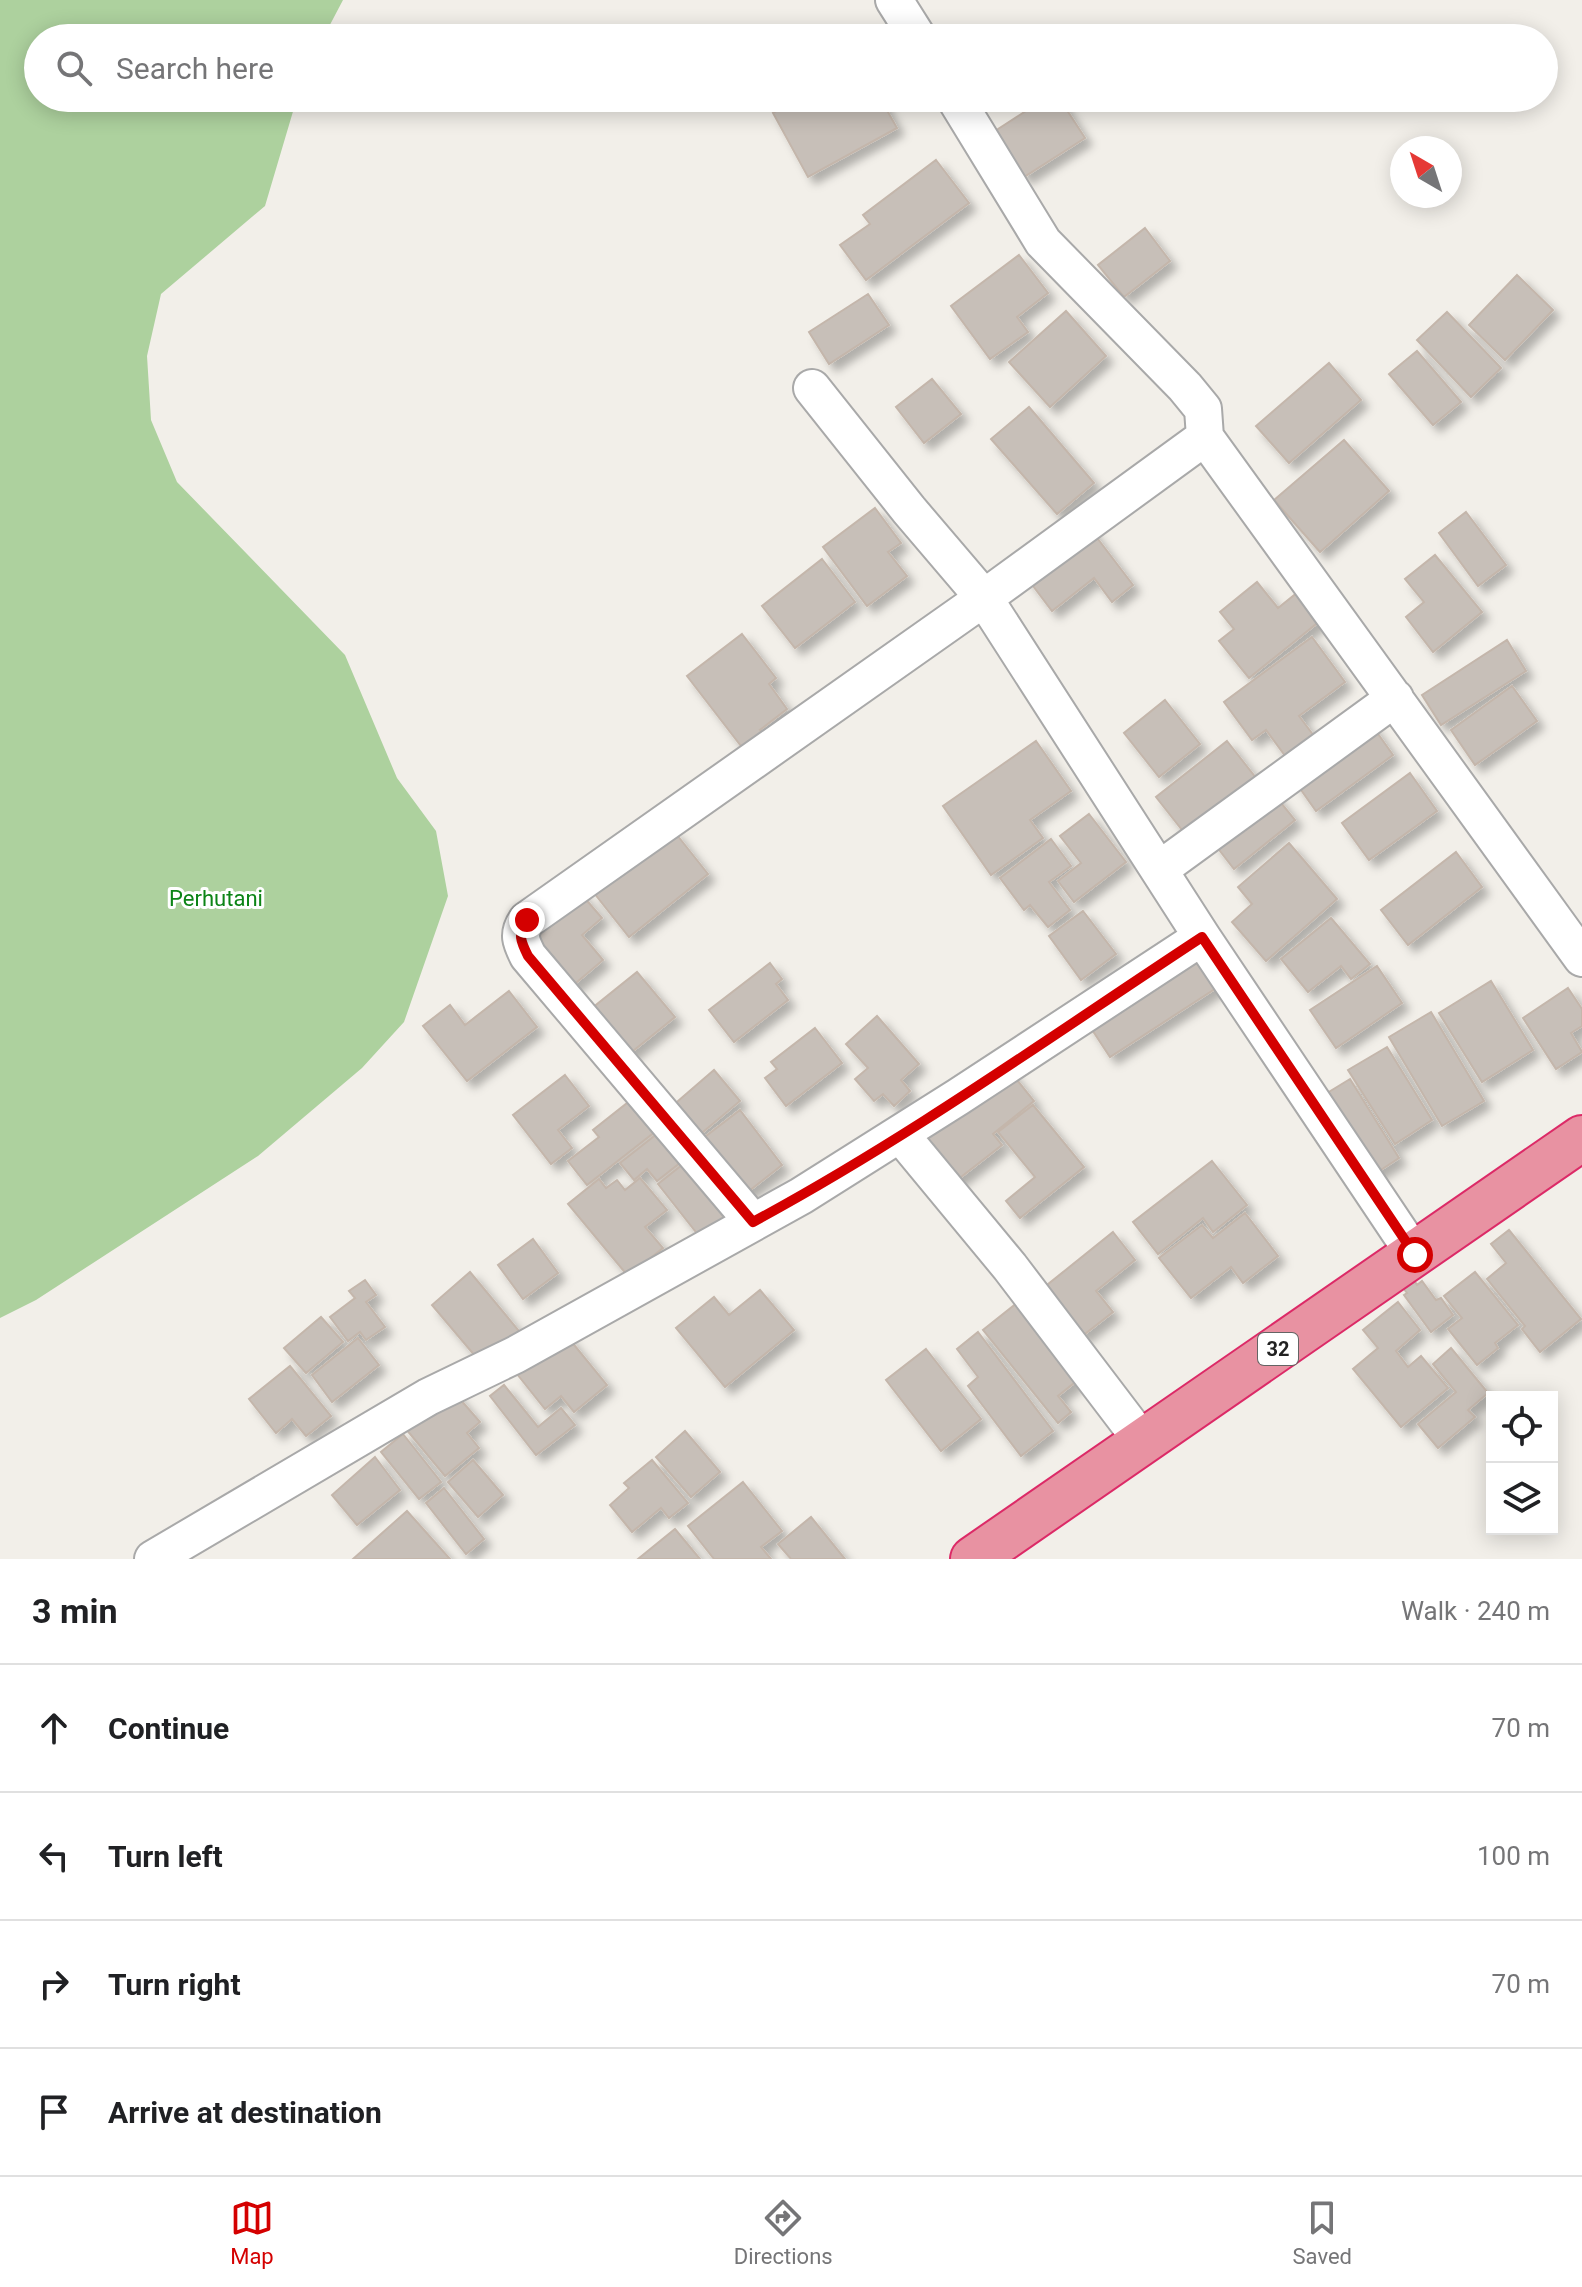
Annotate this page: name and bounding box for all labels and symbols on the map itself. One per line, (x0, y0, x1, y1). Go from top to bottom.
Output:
north arrow (1390, 136, 1462, 208)
park label: Perhutani (169, 886, 263, 911)
route end (509, 902, 545, 938)
route start (1397, 1237, 1433, 1273)
road number: 32 (1258, 1333, 1298, 1365)

